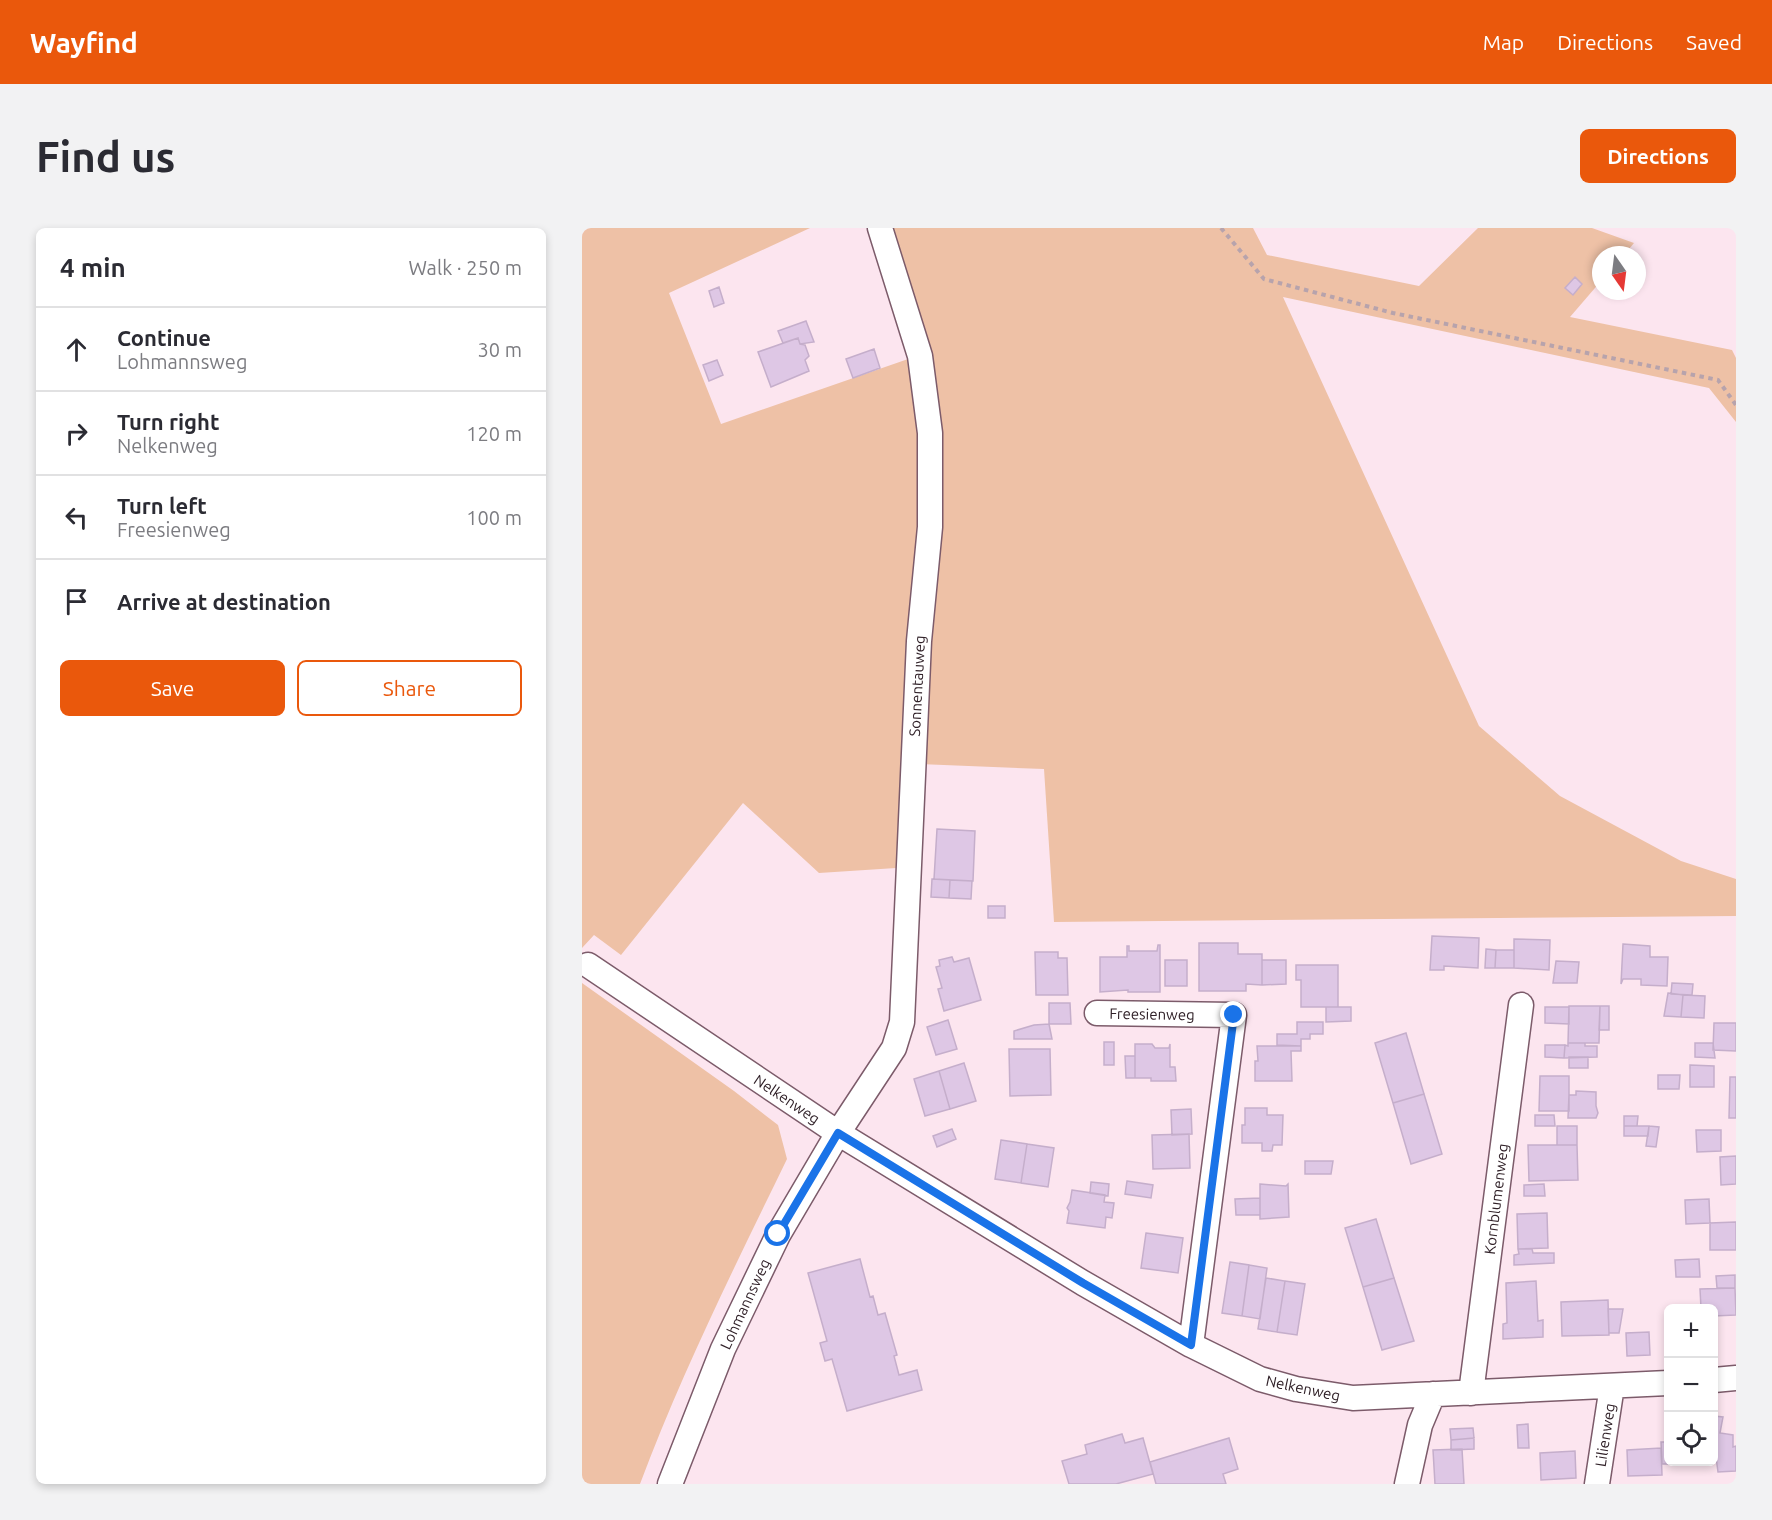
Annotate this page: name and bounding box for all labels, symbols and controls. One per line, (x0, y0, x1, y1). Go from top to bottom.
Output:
text: Wayfind (30, 27, 138, 58)
text: Map (1483, 30, 1524, 54)
text: Directions (1557, 30, 1653, 54)
text: Saved (1686, 30, 1742, 54)
button: Directions (1580, 129, 1736, 183)
text: Find us (36, 133, 175, 180)
north arrow (1592, 246, 1646, 300)
text: 4 min (60, 253, 126, 282)
text: Walk · 250 m (409, 256, 522, 279)
text: Continue (117, 325, 211, 350)
icon: ahead (60, 333, 93, 366)
text: 30 m (478, 338, 522, 361)
text: Lohmannsweg (117, 350, 247, 373)
text: Turn right (117, 409, 219, 434)
icon: right (60, 417, 93, 450)
text: 120 m (466, 422, 522, 445)
text: Nelkenweg (117, 434, 218, 457)
text: Turn left (117, 493, 207, 518)
icon: left (60, 501, 93, 534)
text: 100 m (466, 506, 522, 529)
text: Freesienweg (117, 518, 231, 541)
icon: arrive (60, 585, 93, 618)
text: Arrive at destination (117, 589, 331, 614)
street label: Sonnentauweg (906, 635, 928, 737)
button: Save (60, 660, 285, 716)
button: Share (297, 660, 522, 716)
route end (1220, 1001, 1246, 1027)
street label: Freesienweg (1109, 1005, 1195, 1023)
street label: Nelkenweg (751, 1071, 823, 1127)
street label: Kornblumenweg (1481, 1143, 1511, 1255)
route start (764, 1220, 790, 1246)
street label: Lohmannsweg (717, 1256, 773, 1352)
map controls (1664, 1304, 1718, 1466)
button: + (1664, 1304, 1718, 1358)
button: − (1664, 1358, 1718, 1412)
street label: Nelkenweg (1264, 1372, 1342, 1404)
street label: Lilienweg (1592, 1402, 1618, 1468)
button: locate (1664, 1412, 1718, 1466)

